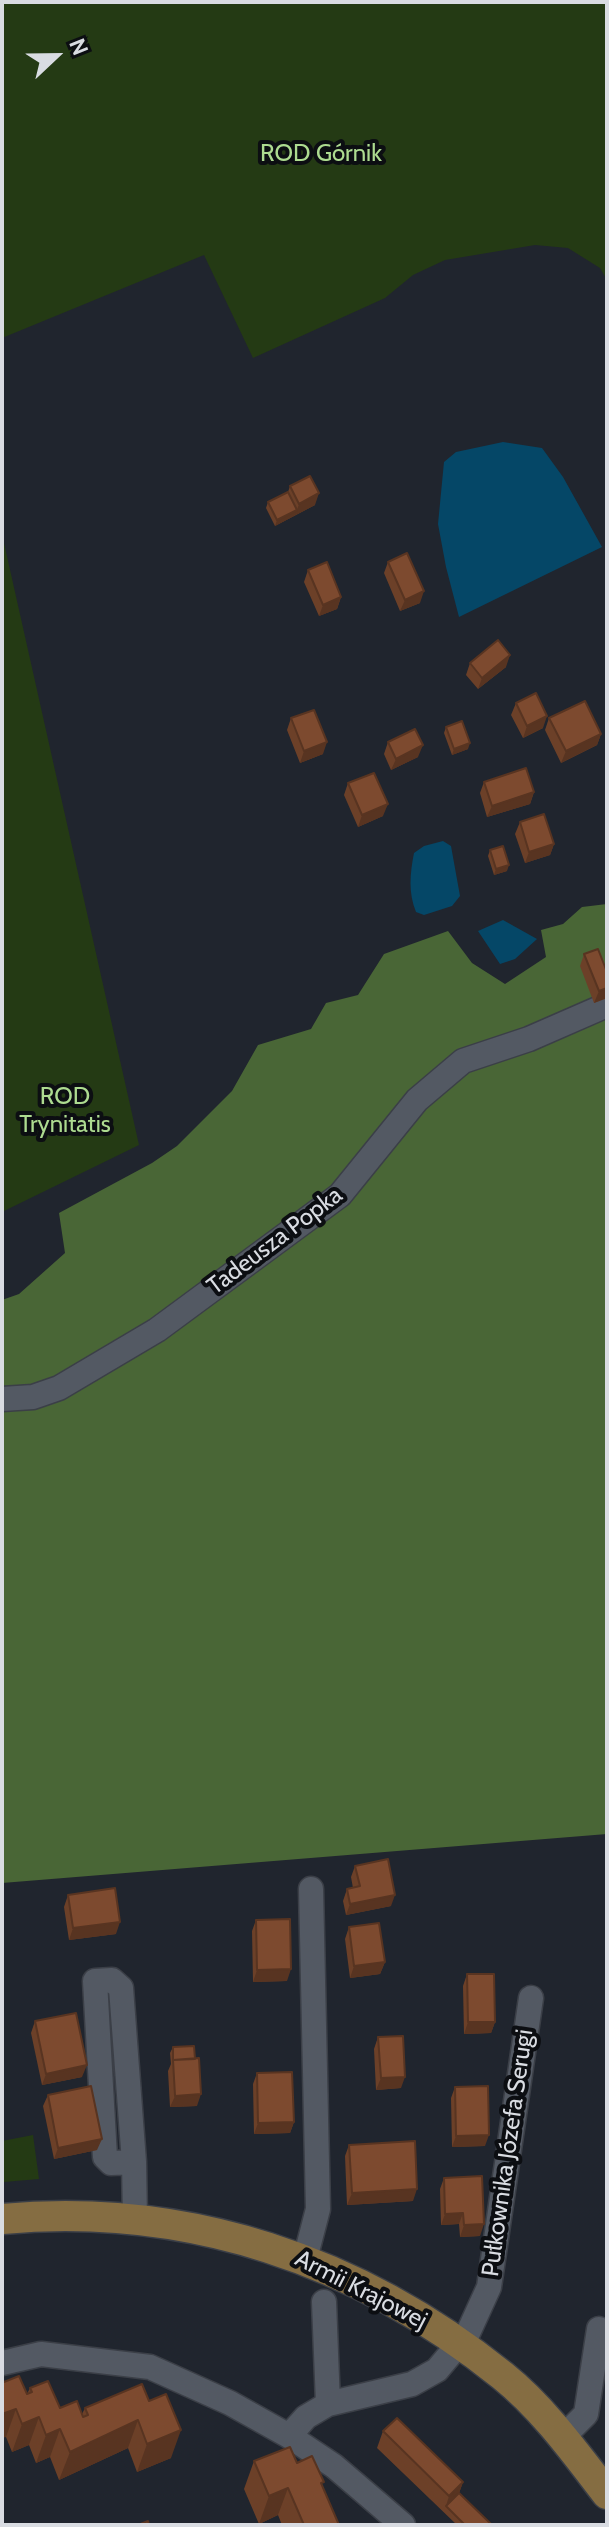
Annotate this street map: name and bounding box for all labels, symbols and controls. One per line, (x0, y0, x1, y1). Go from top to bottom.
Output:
north arrow (16, 16, 96, 96)
text: N (63, 35, 94, 59)
park label: ROD Górnik (260, 140, 382, 168)
park label: ROD Trynitatis (19, 1083, 111, 1139)
street label: Tadeusza Popka (202, 1181, 348, 1301)
street label: Pułkownika Józefa Serugi (476, 2028, 540, 2278)
street label: Armii Krajowej (290, 2244, 432, 2336)

